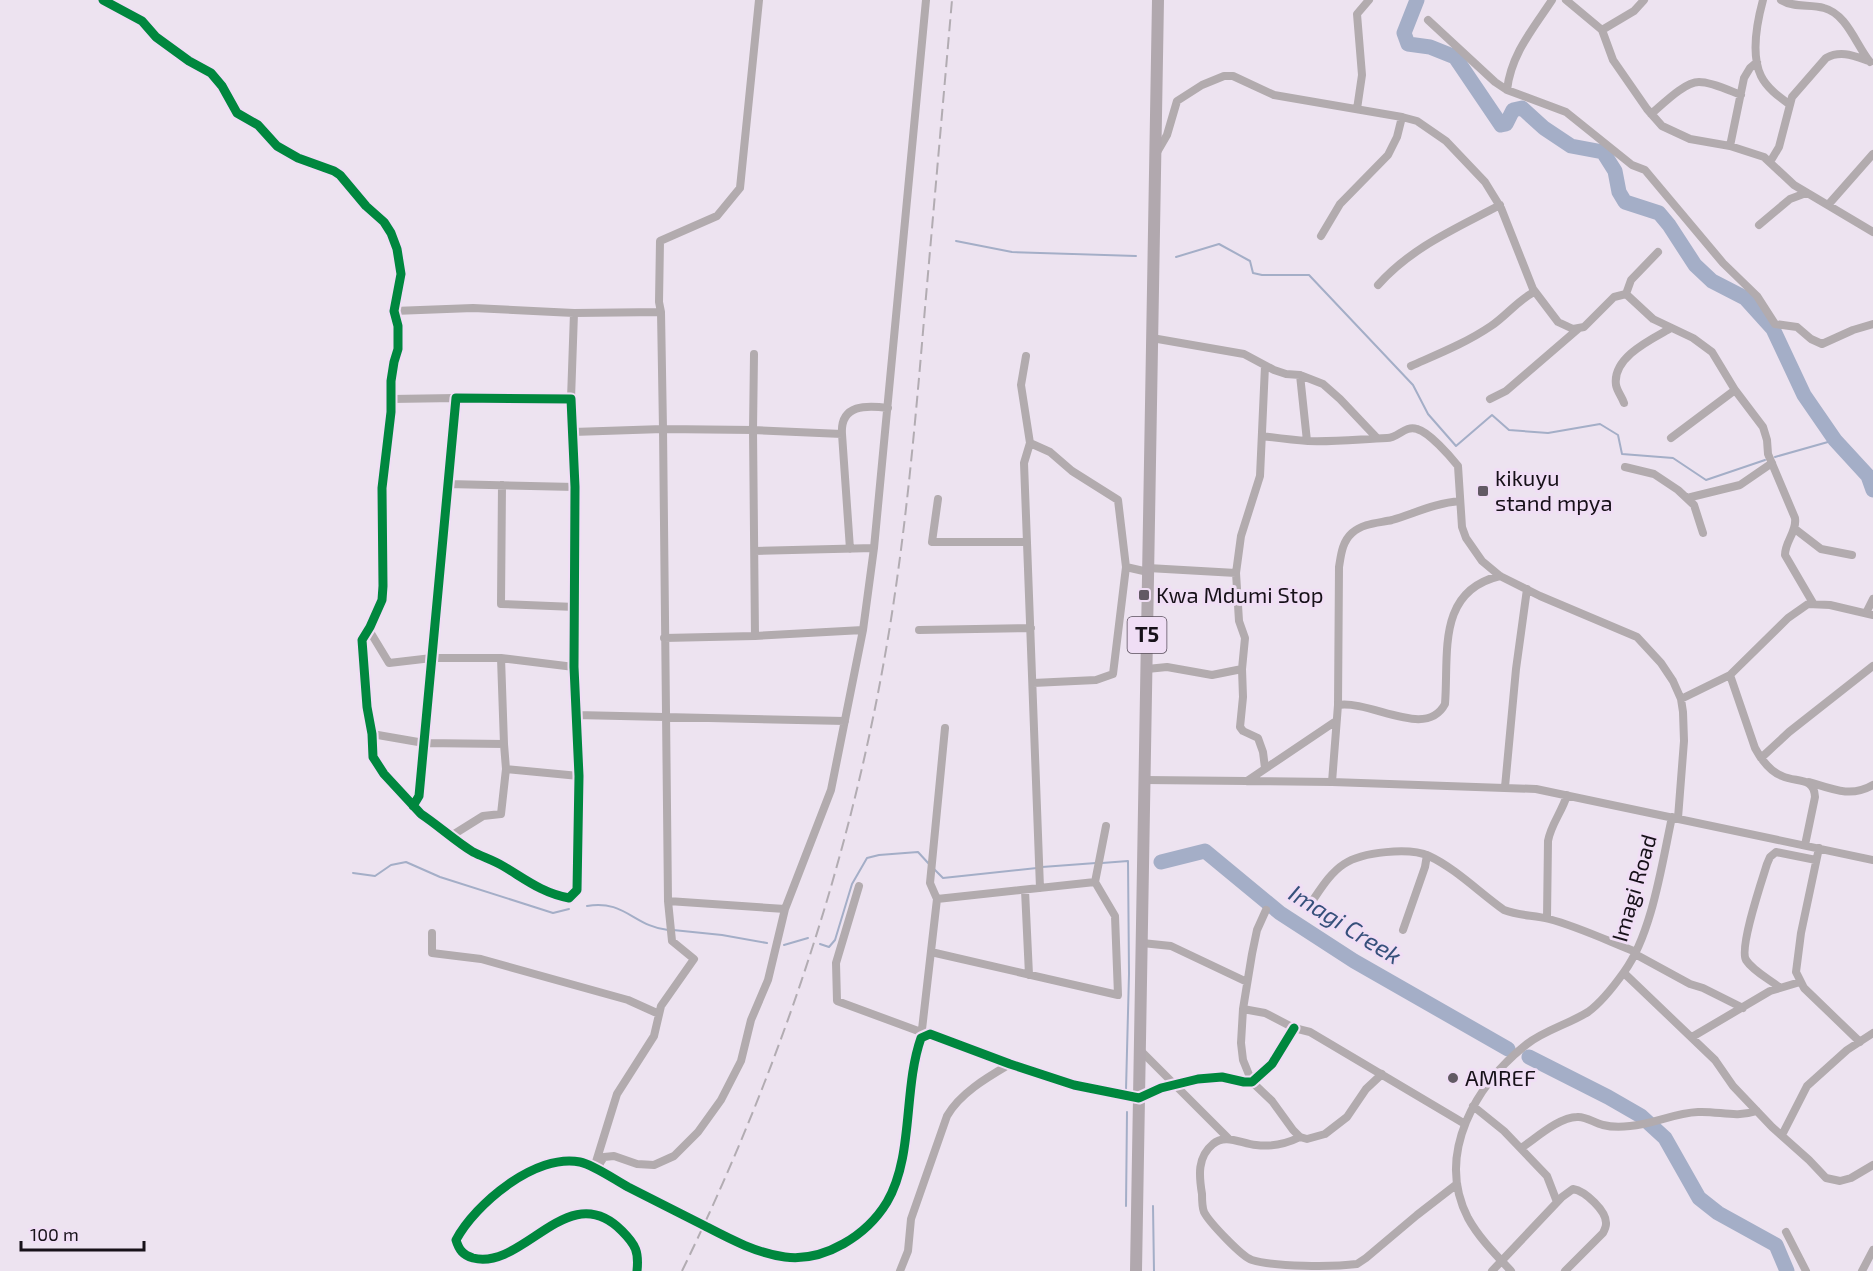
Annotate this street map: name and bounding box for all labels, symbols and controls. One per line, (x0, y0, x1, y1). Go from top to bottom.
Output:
place label: kikuyu stand mpya (1495, 464, 1612, 515)
marker: kikuyu stand mpya (1476, 484, 1490, 498)
place label: Kwa Mdumi Stop (1156, 581, 1323, 607)
marker: Kwa Mdumi Stop (1137, 588, 1151, 602)
road number: T5 (1128, 617, 1166, 653)
street label: Imagi Road (1605, 831, 1661, 944)
water label: Imagi Creek (1284, 878, 1407, 970)
place label: AMREF (1465, 1064, 1536, 1090)
marker: AMREF (1446, 1071, 1460, 1085)
scale bar (21, 1214, 144, 1252)
text: 100 m (30, 1223, 79, 1245)

